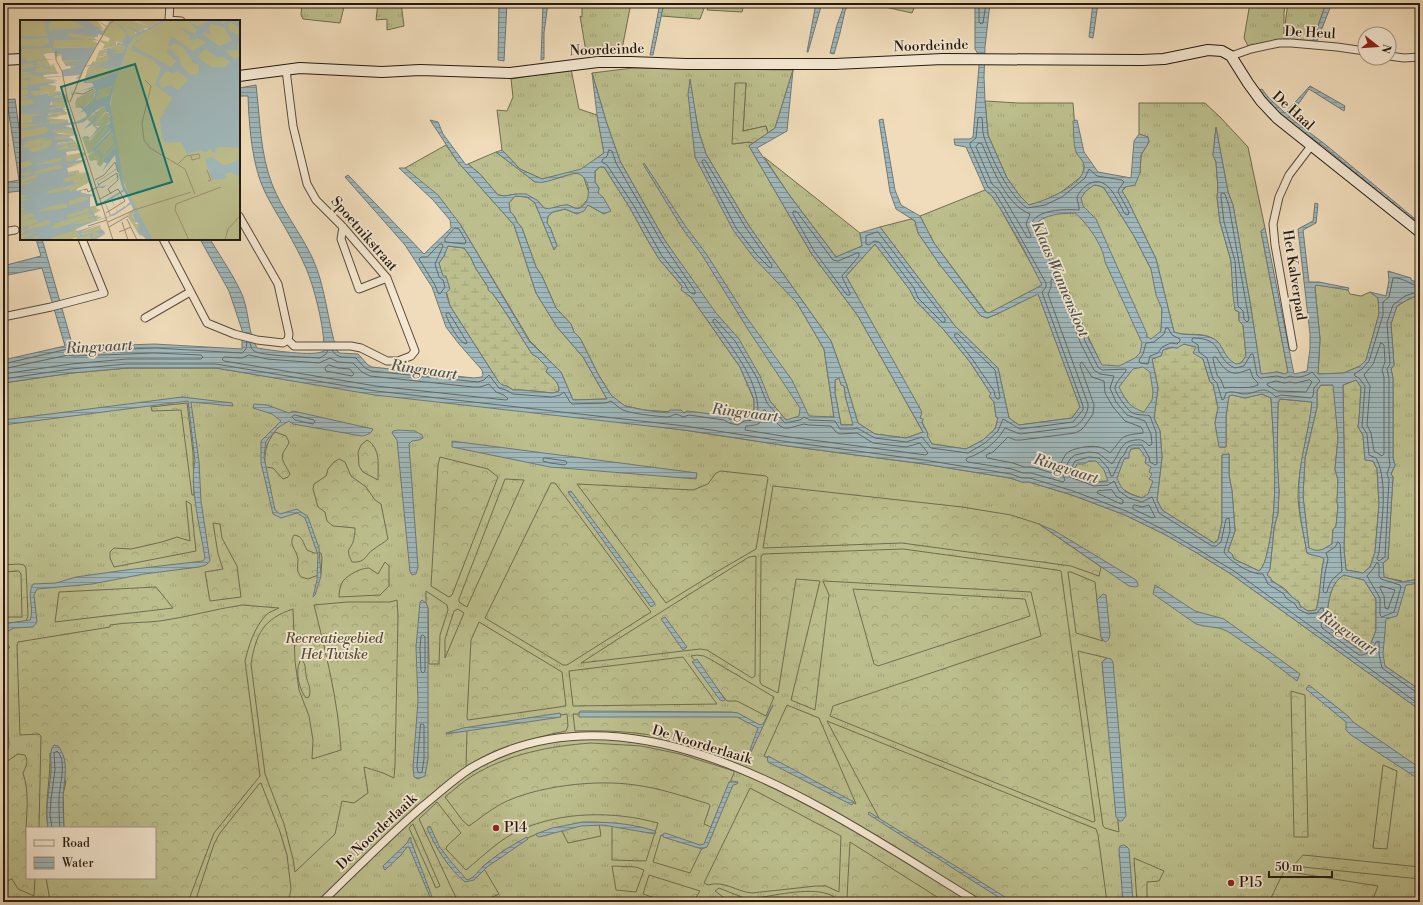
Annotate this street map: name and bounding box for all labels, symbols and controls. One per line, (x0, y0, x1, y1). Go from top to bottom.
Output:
inset map (20, 20, 240, 240)
street label: De Heul (1284, 23, 1336, 43)
north arrow (1357, 26, 1397, 66)
street label: Noordeinde (893, 36, 969, 56)
street label: Noordeinde (569, 40, 645, 60)
text: N (1378, 42, 1394, 55)
street label: De Haal (1268, 87, 1318, 135)
street label: Spoetnikstraat (327, 193, 401, 275)
water label: Klaas Wannensloot (1027, 218, 1093, 341)
street label: Het Kalverpad (1278, 228, 1310, 322)
water label: Ringvaart (64, 336, 134, 358)
water label: Ringvaart (389, 356, 459, 384)
water label: Ringvaart (710, 399, 780, 427)
water label: Ringvaart (1030, 449, 1102, 489)
water label: Ringvaart (1314, 605, 1382, 661)
park label: Recreatiegebied Het Twiske (284, 630, 384, 664)
street label: De Noorderlaaik (650, 721, 755, 769)
street label: De Noorderlaaik (333, 790, 422, 874)
place label: P14 (504, 819, 527, 837)
marker: P14 (491, 823, 501, 833)
legend (26, 827, 156, 879)
text: Road (62, 836, 90, 851)
scale bar (1269, 853, 1332, 879)
text: Water (61, 856, 94, 871)
text: 50 m (1275, 860, 1303, 875)
place label: P15 (1239, 874, 1263, 892)
marker: P15 (1226, 878, 1236, 888)

